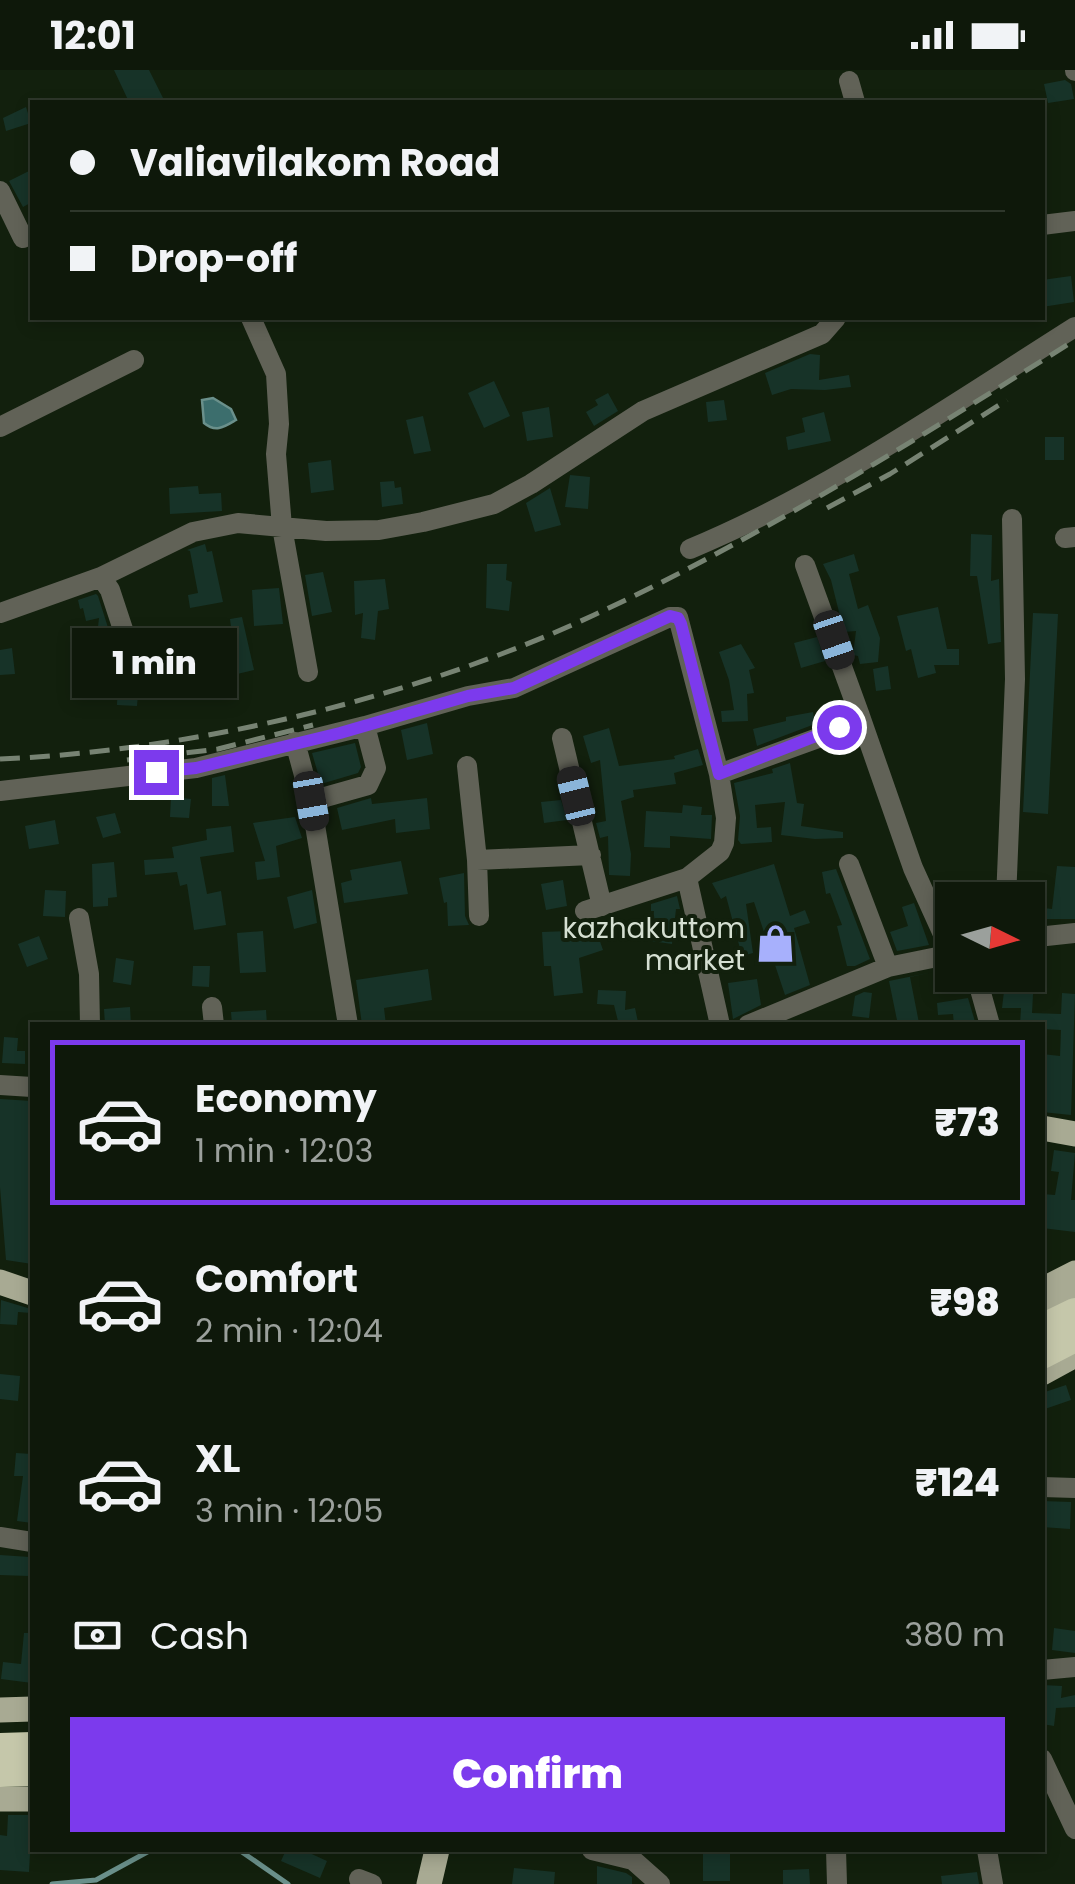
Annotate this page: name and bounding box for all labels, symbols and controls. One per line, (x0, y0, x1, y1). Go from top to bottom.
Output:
text: 12:01 (50, 9, 136, 62)
text: Valiavilakom Road (130, 136, 500, 189)
text: Drop-off (130, 232, 298, 285)
car (810, 607, 858, 673)
callout: 1 min (74, 627, 238, 697)
text: 1 min (112, 640, 197, 685)
route start (817, 705, 862, 750)
route end (134, 750, 179, 795)
car (554, 763, 598, 829)
car (291, 769, 331, 833)
north arrow (935, 882, 1045, 992)
map controls (935, 882, 1045, 992)
place label: kazhakuttom market (563, 909, 745, 980)
shop icon: kazhakuttom market (754, 923, 796, 965)
text: Economy (195, 1072, 377, 1125)
icon: car (75, 1078, 165, 1168)
text: ₹73 (935, 1096, 1000, 1149)
text: 1 min · 12:03 (195, 1128, 373, 1173)
text: Comfort (195, 1252, 358, 1305)
icon: car (75, 1258, 165, 1348)
text: ₹98 (930, 1276, 1000, 1329)
text: 2 min · 12:04 (195, 1308, 383, 1353)
text: XL (195, 1432, 240, 1485)
icon: car (75, 1438, 165, 1528)
text: ₹124 (915, 1456, 1000, 1509)
text: 3 min · 12:05 (195, 1488, 383, 1533)
icon: cash (70, 1608, 125, 1663)
text: Cash (150, 1609, 249, 1662)
text: 380 m (904, 1612, 1005, 1657)
button: Confirm (70, 1717, 1005, 1832)

